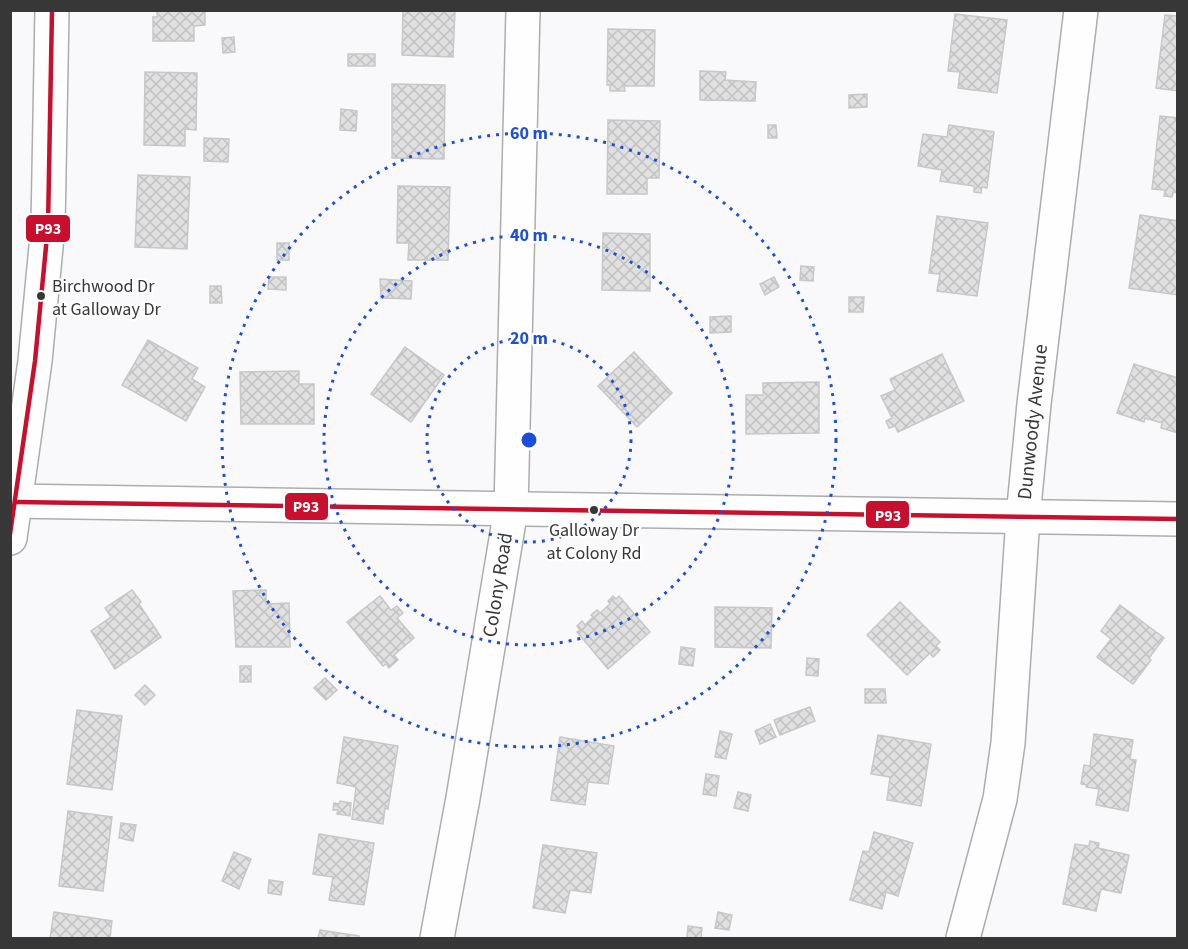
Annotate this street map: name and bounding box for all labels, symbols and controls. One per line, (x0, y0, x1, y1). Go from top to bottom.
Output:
text: 60 m (510, 121, 548, 146)
line badge: P93 (25, 214, 71, 243)
text: P93 (35, 218, 61, 240)
text: 40 m (510, 223, 548, 248)
place label: Birchwood Dr at Galloway Dr (52, 274, 161, 322)
marker: Birchwood Dr at Galloway Dr (35, 290, 47, 302)
text: 20 m (510, 326, 548, 351)
street label: Dunwoody Avenue (1011, 343, 1055, 501)
centre of rings (519, 430, 539, 450)
line badge: P93 (284, 492, 329, 521)
text: P93 (293, 496, 319, 518)
line badge: P93 (865, 500, 910, 529)
marker: Galloway Dr at Colony Rd (588, 504, 600, 516)
text: P93 (875, 505, 901, 527)
place label: Galloway Dr at Colony Rd (547, 518, 641, 566)
street label: Colony Road (476, 531, 520, 639)

